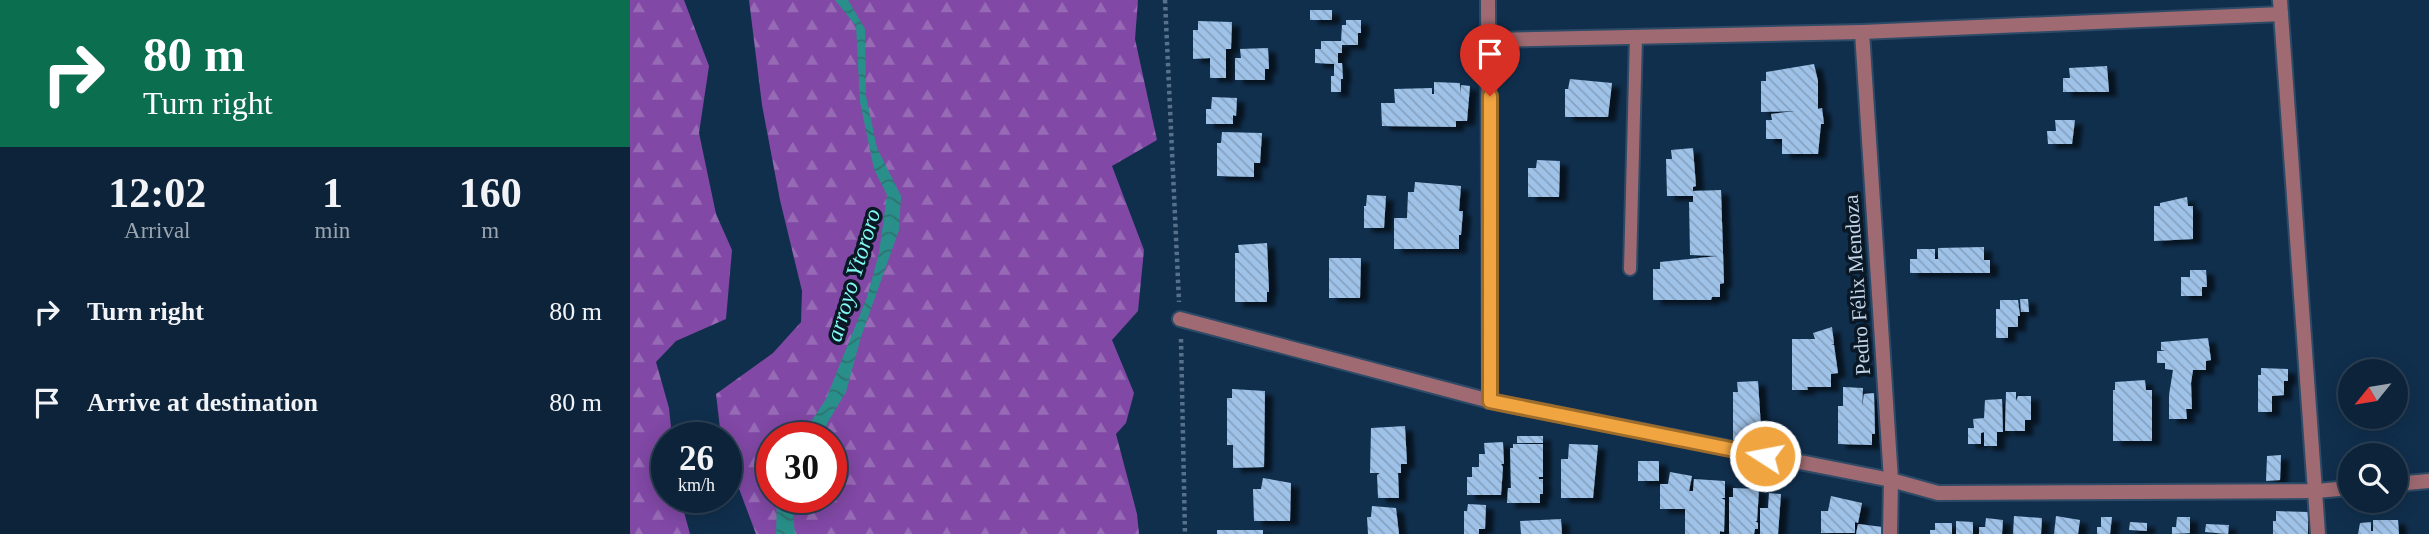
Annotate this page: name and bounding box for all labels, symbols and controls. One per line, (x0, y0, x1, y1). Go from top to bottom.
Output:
pin (1460, 24, 1520, 96)
text: 80 m (143, 27, 245, 82)
icon: right (28, 28, 119, 119)
icon: arrive (1471, 35, 1509, 73)
text: Turn right (143, 85, 273, 121)
text: 12:02 (108, 170, 206, 216)
text: 1 (322, 170, 343, 216)
text: 160 (459, 170, 522, 216)
street label: Pedro Félix Mendoza (1839, 193, 1875, 376)
water label: arroyo Ytororo (821, 206, 886, 344)
text: Arrival (124, 218, 191, 243)
text: min (315, 218, 350, 243)
text: m (481, 218, 499, 243)
icon: right (28, 293, 66, 331)
text: Turn right (87, 297, 204, 326)
text: 80 m (549, 297, 602, 326)
north arrow (2338, 359, 2408, 429)
map controls (2338, 359, 2408, 513)
icon: arrive (28, 384, 66, 422)
text: Arrive at destination (87, 388, 318, 417)
text: 80 m (549, 388, 602, 417)
position arrow (1728, 419, 1802, 493)
speed limit sign: 30 (756, 422, 847, 513)
text: 26 (679, 439, 714, 478)
button: search (2338, 443, 2408, 513)
text: km/h (678, 475, 715, 495)

